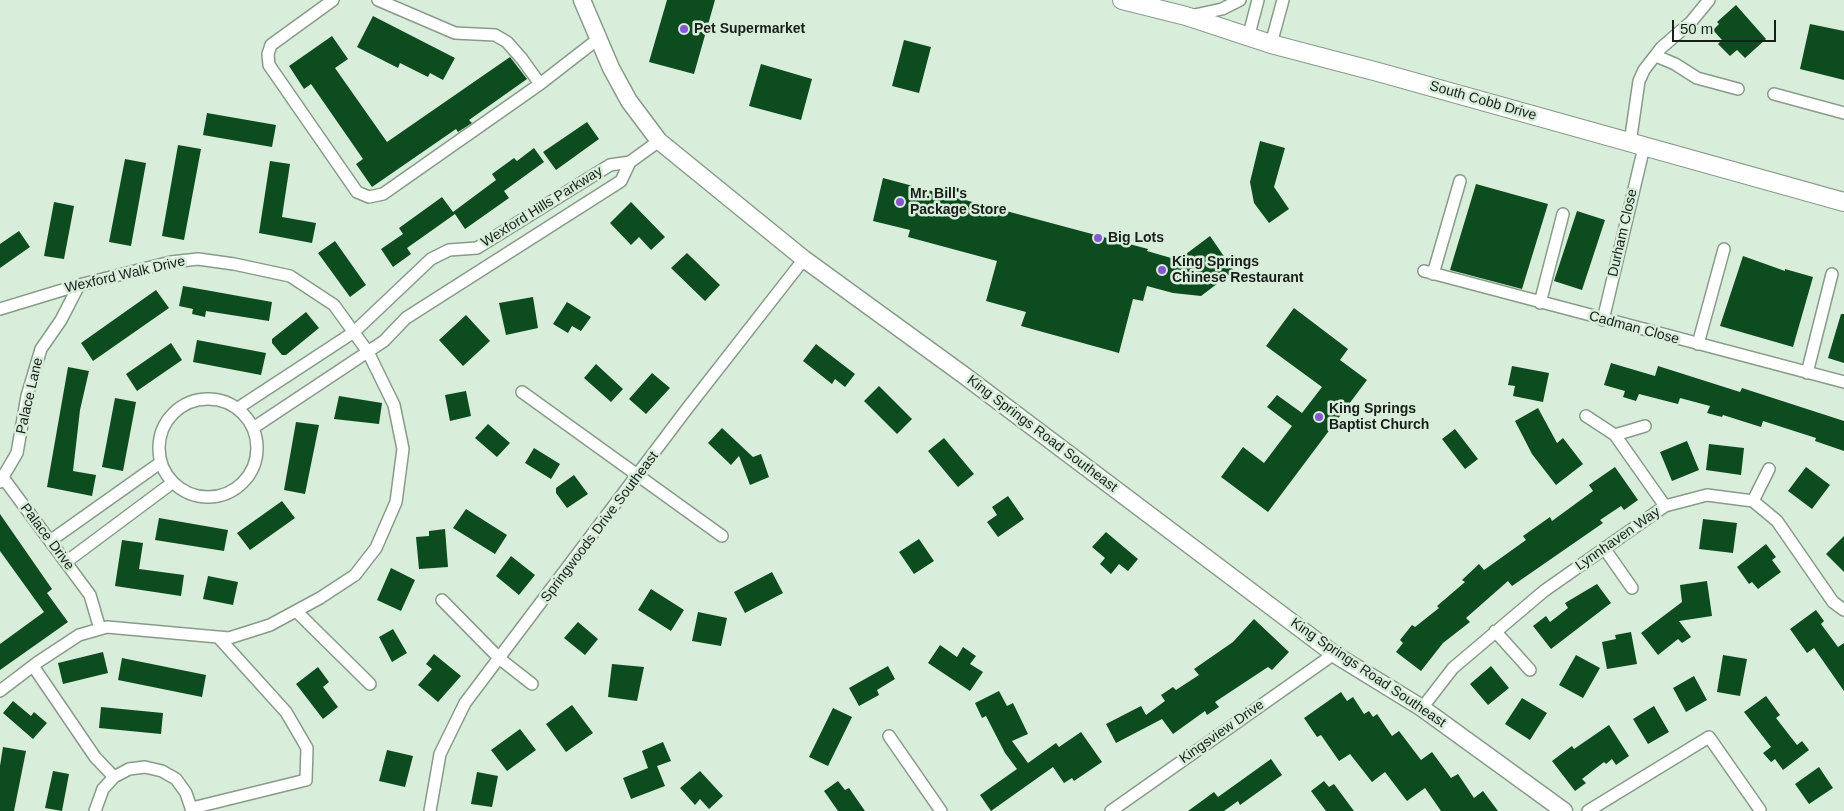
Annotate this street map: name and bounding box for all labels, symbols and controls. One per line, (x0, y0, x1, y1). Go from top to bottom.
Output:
scale bar (1674, 10, 1778, 42)
text: 50 m (1680, 20, 1713, 37)
place label: Pet Supermarket (694, 21, 805, 37)
marker: Pet Supermarket (678, 23, 690, 35)
street label: South Cobb Drive (1428, 78, 1538, 124)
street label: Wexford Hills Parkway (478, 163, 606, 251)
place label: Mr. Bill's Package Store (910, 186, 1006, 218)
street label: Durham Close (1605, 188, 1641, 278)
marker: Mr. Bill's Package Store (894, 196, 906, 208)
place label: Big Lots (1108, 230, 1164, 246)
marker: Big Lots (1092, 232, 1104, 244)
street label: Wexford Walk Drive (63, 253, 187, 297)
place label: King Springs Chinese Restaurant (1172, 254, 1303, 286)
marker: King Springs Chinese Restaurant (1156, 264, 1168, 276)
street label: Cadman Close (1587, 308, 1681, 348)
street label: Palace Lane (13, 356, 47, 436)
street label: King Springs Road Southeast (964, 372, 1120, 496)
place label: King Springs Baptist Church (1329, 401, 1429, 434)
marker: King Springs Baptist Church (1313, 411, 1325, 423)
street label: Springwoods Drive Southeast (538, 448, 662, 606)
street label: Palace Drive (16, 500, 78, 574)
street label: Lynnhaven Way (1572, 504, 1664, 574)
street label: King Springs Road Southeast (1287, 615, 1449, 731)
street label: Kingsview Drive (1176, 697, 1268, 767)

